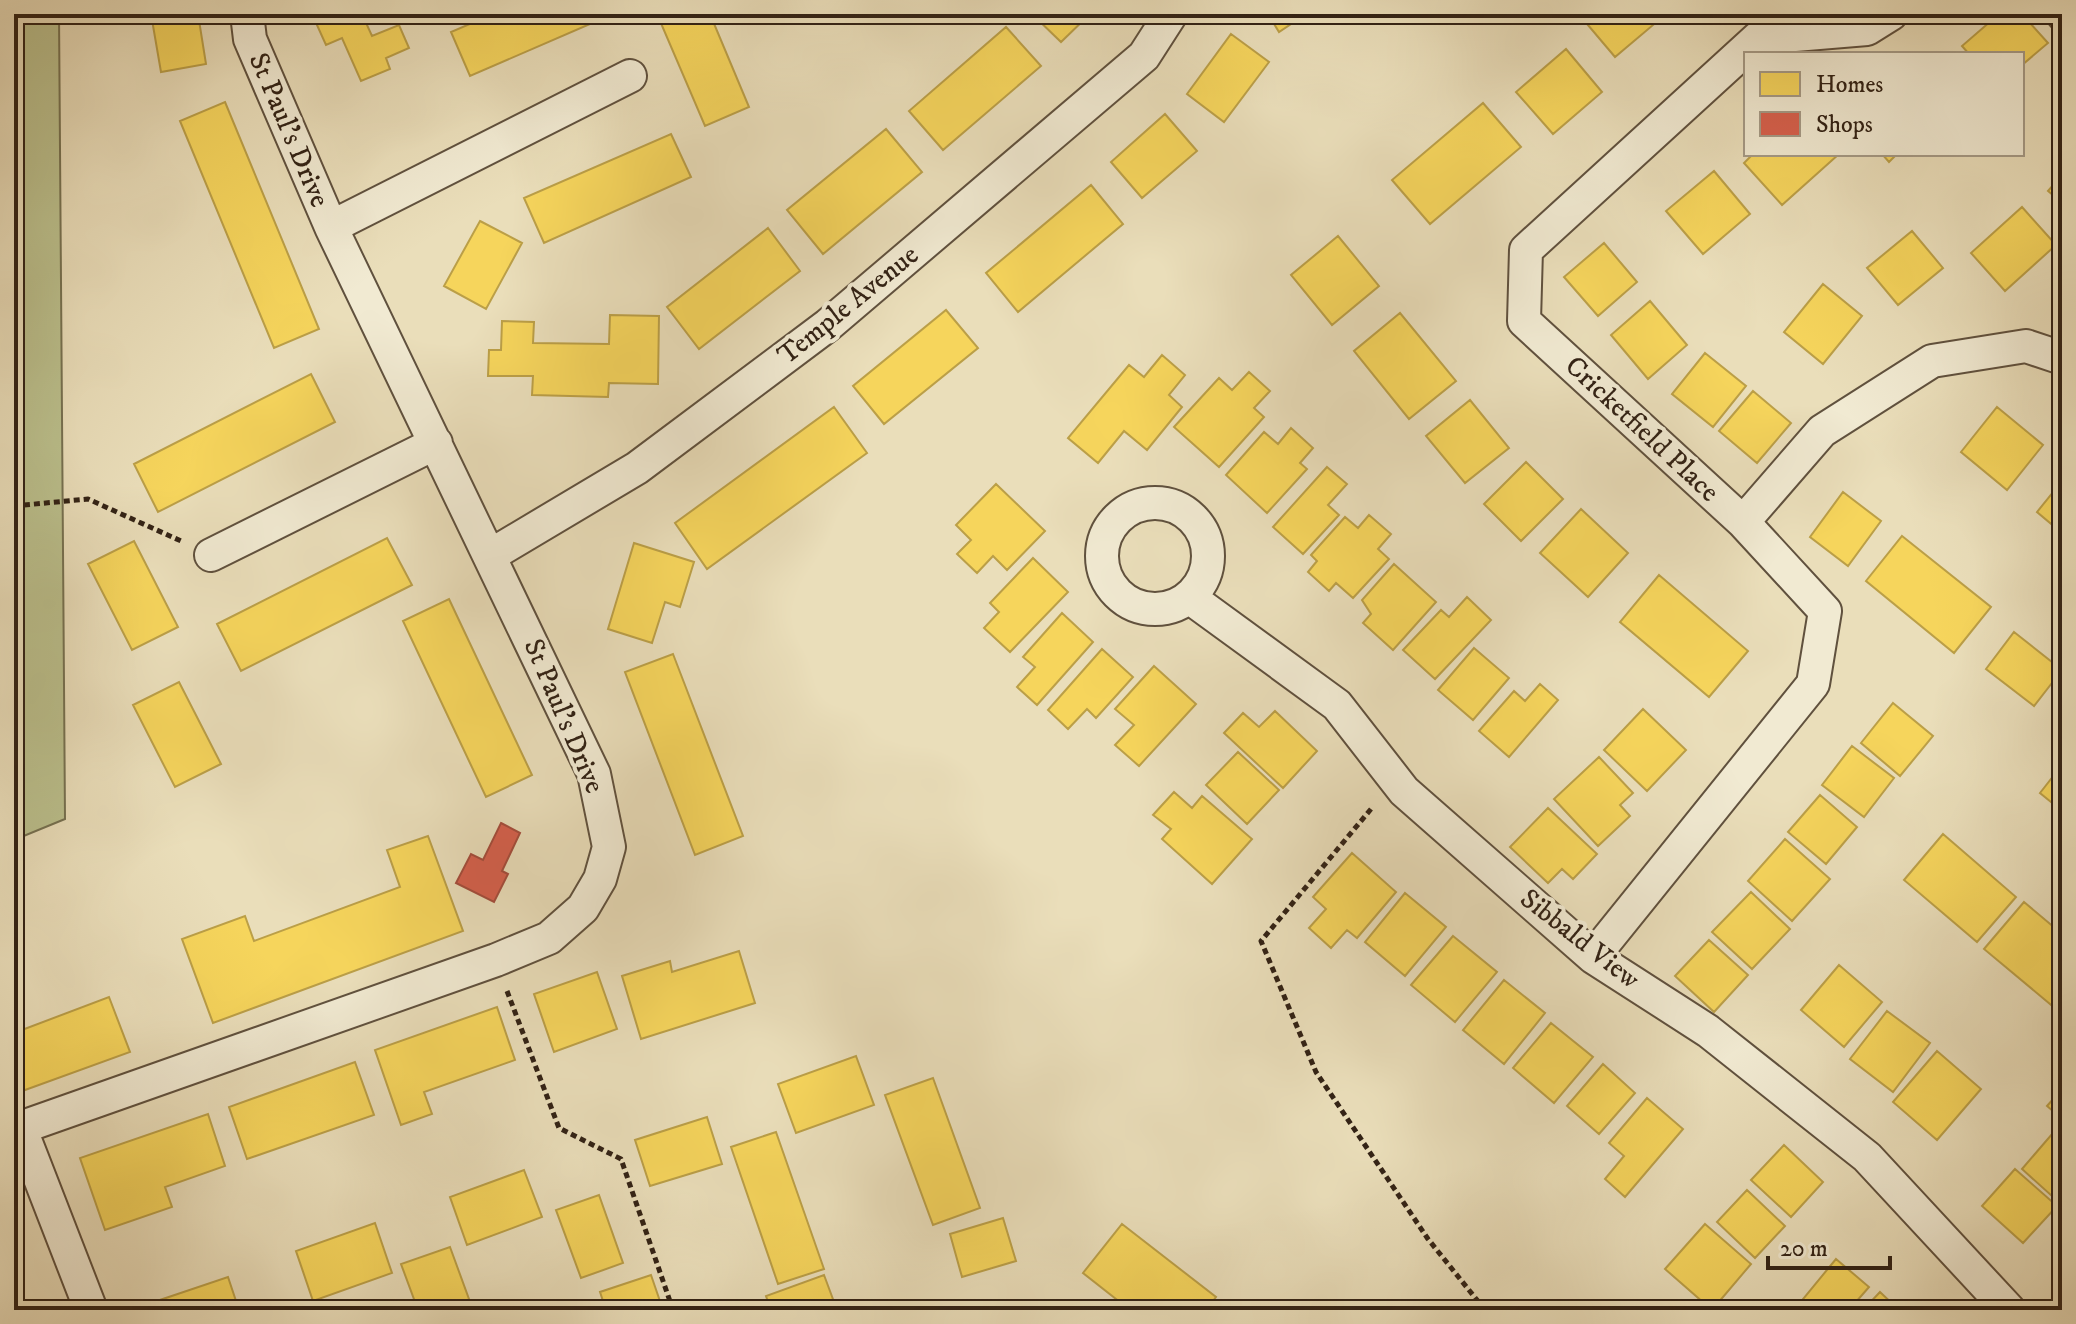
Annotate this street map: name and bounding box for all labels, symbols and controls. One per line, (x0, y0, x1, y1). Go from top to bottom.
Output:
street label: St Paul's Drive (241, 48, 337, 212)
legend (1744, 52, 2024, 156)
text: Homes (1816, 70, 1883, 100)
text: Shops (1816, 110, 1873, 140)
street label: Temple Avenue (770, 237, 926, 373)
street label: Cricketfield Place (1558, 349, 1726, 509)
street label: St Paul's Drive (516, 634, 612, 798)
street label: Sibbald View (1513, 881, 1647, 997)
scale bar (1768, 1220, 1890, 1270)
text: 20 m (1780, 1234, 1828, 1264)

